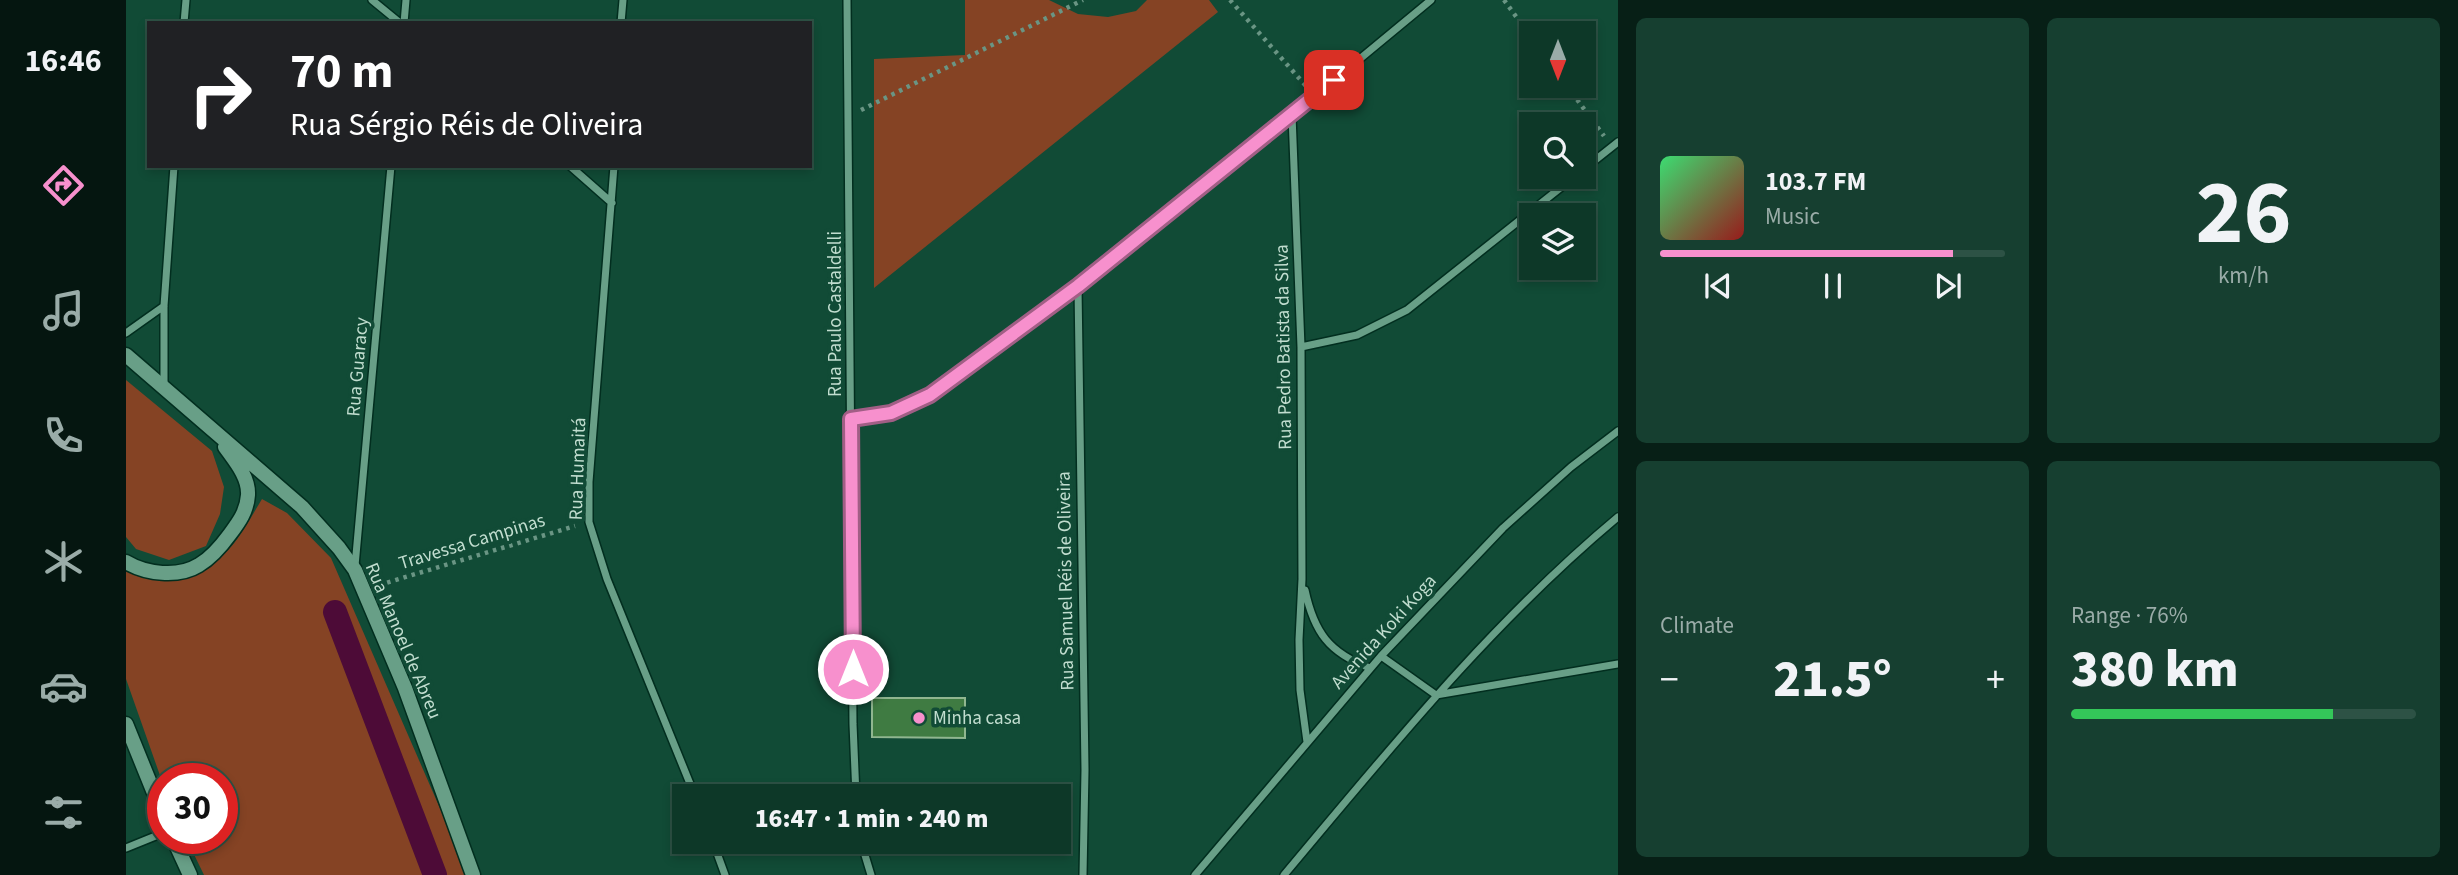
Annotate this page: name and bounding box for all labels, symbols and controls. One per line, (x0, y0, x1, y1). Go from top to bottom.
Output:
north arrow (1519, 21, 1596, 98)
map controls (1519, 21, 1596, 280)
text: 70 m (290, 37, 394, 107)
text: 16:46 (24, 38, 102, 84)
icon: right (175, 49, 266, 140)
pin (1304, 50, 1364, 110)
icon: arrive (1315, 61, 1353, 99)
text: Rua Sérgio Réis de Oliveira (290, 102, 643, 148)
button: search (1519, 112, 1596, 189)
text: 26 (2195, 149, 2292, 278)
icon: directions (39, 161, 88, 210)
text: 103.7 FM (1765, 163, 1866, 200)
text: Music (1765, 200, 1820, 233)
button: layers (1519, 203, 1596, 280)
street label: Rua Paulo Castaldelli (822, 231, 849, 397)
street label: Rua Pedro Batista da Silva (1269, 244, 1299, 450)
text: km/h (2218, 259, 2269, 292)
icon: previous (1699, 267, 1737, 305)
icon: pause (1814, 267, 1852, 305)
icon: next (1929, 267, 1967, 305)
icon: music (39, 286, 88, 335)
street label: Rua Guaracy (340, 316, 376, 418)
icon: phone (39, 411, 88, 460)
street label: Rua Humaitá (563, 417, 593, 521)
street label: Rua Samuel Réis de Oliveira (1051, 471, 1081, 691)
street label: Travessa Campinas (395, 507, 549, 577)
icon: climate (39, 537, 88, 586)
street label: Rua Manoel de Abreu (358, 559, 448, 723)
street label: Avenida Koki Koga (1325, 569, 1443, 695)
text: Range · 76% (2071, 599, 2188, 632)
text: Climate (1660, 609, 1734, 642)
position arrow (816, 632, 890, 706)
text: 380 km (2071, 633, 2239, 707)
text: 21.5° (1773, 643, 1892, 717)
text: − (1660, 653, 1679, 707)
text: + (1986, 653, 2005, 707)
icon: car (39, 662, 88, 711)
place label: Minha casa (933, 705, 1021, 732)
marker: Minha casa (911, 710, 927, 726)
speed limit sign: 30 (147, 763, 238, 854)
icon: filters (39, 788, 88, 837)
text: 16:47 · 1 min · 240 m (755, 800, 988, 837)

